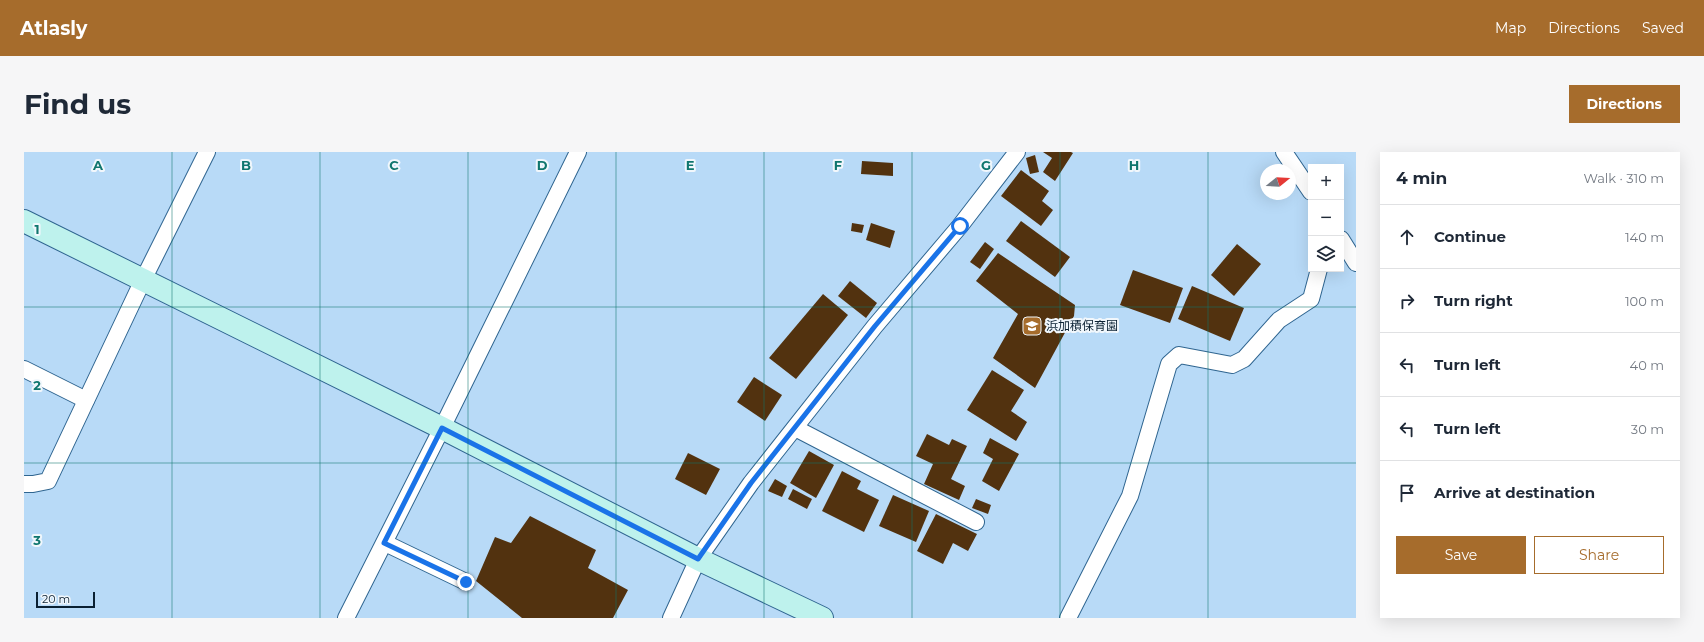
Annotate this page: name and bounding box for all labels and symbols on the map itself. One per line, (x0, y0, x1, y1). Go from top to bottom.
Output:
text: A (92, 157, 104, 173)
text: B (241, 157, 251, 173)
text: C (389, 157, 399, 173)
text: D (537, 157, 548, 173)
text: E (686, 157, 695, 173)
text: F (834, 157, 842, 173)
text: G (981, 157, 991, 173)
text: H (1129, 157, 1139, 173)
north arrow (1260, 164, 1296, 200)
route start (951, 217, 969, 235)
text: 1 (34, 221, 40, 237)
school or university icon: 浜加積保育園 (1021, 315, 1043, 337)
place label: 浜加積保育園 (1046, 318, 1118, 333)
text: 2 (33, 377, 41, 393)
text: 3 (32, 532, 41, 548)
route end (457, 573, 475, 591)
scale bar (36, 590, 95, 609)

